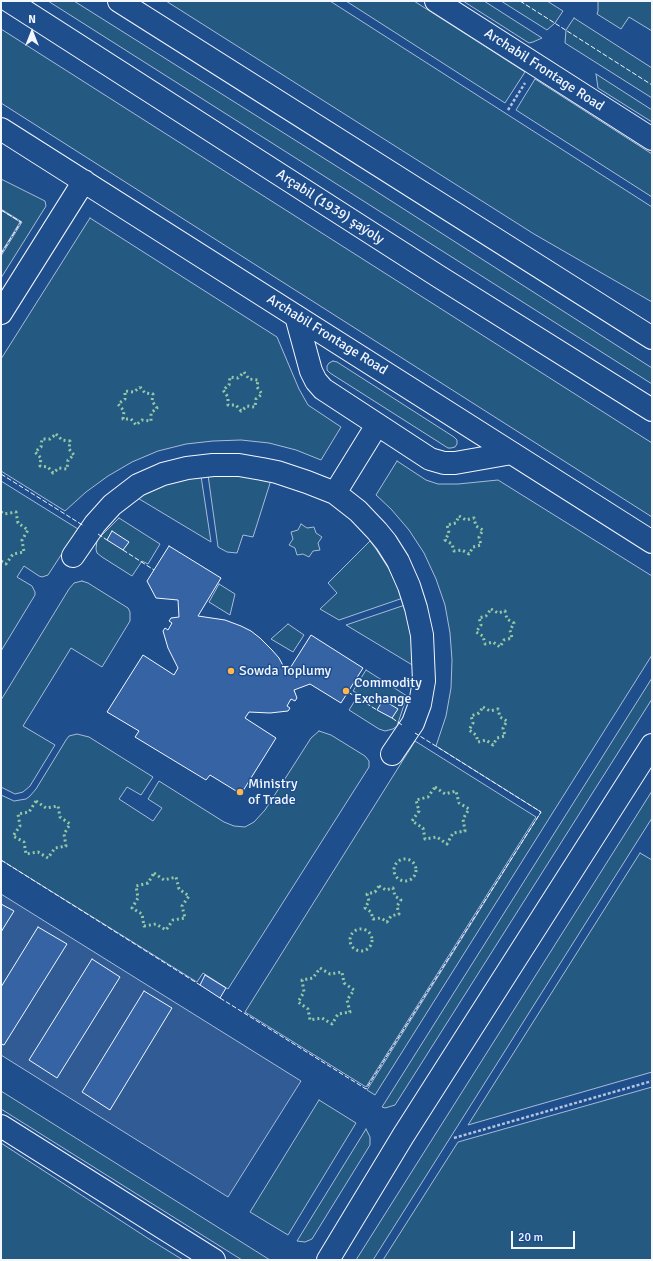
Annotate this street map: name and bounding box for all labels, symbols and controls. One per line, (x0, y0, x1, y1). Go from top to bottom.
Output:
north arrow (12, 12, 52, 52)
text: N (28, 13, 36, 26)
street label: Archabil Frontage Road (481, 25, 607, 115)
street label: Arçabil (1939) şaýoly (273, 166, 387, 248)
street label: Archabil Frontage Road (263, 291, 391, 379)
place label: Sowda Toplumy (239, 663, 331, 679)
marker: Sowda Toplumy (226, 666, 236, 676)
place label: Commodity Exchange (354, 675, 422, 708)
marker: Commodity Exchange (341, 686, 351, 696)
place label: Ministry of Trade (248, 776, 298, 808)
marker: Ministry of Trade (235, 787, 245, 797)
scale bar (513, 1223, 577, 1249)
text: 20 m (518, 1230, 543, 1245)

